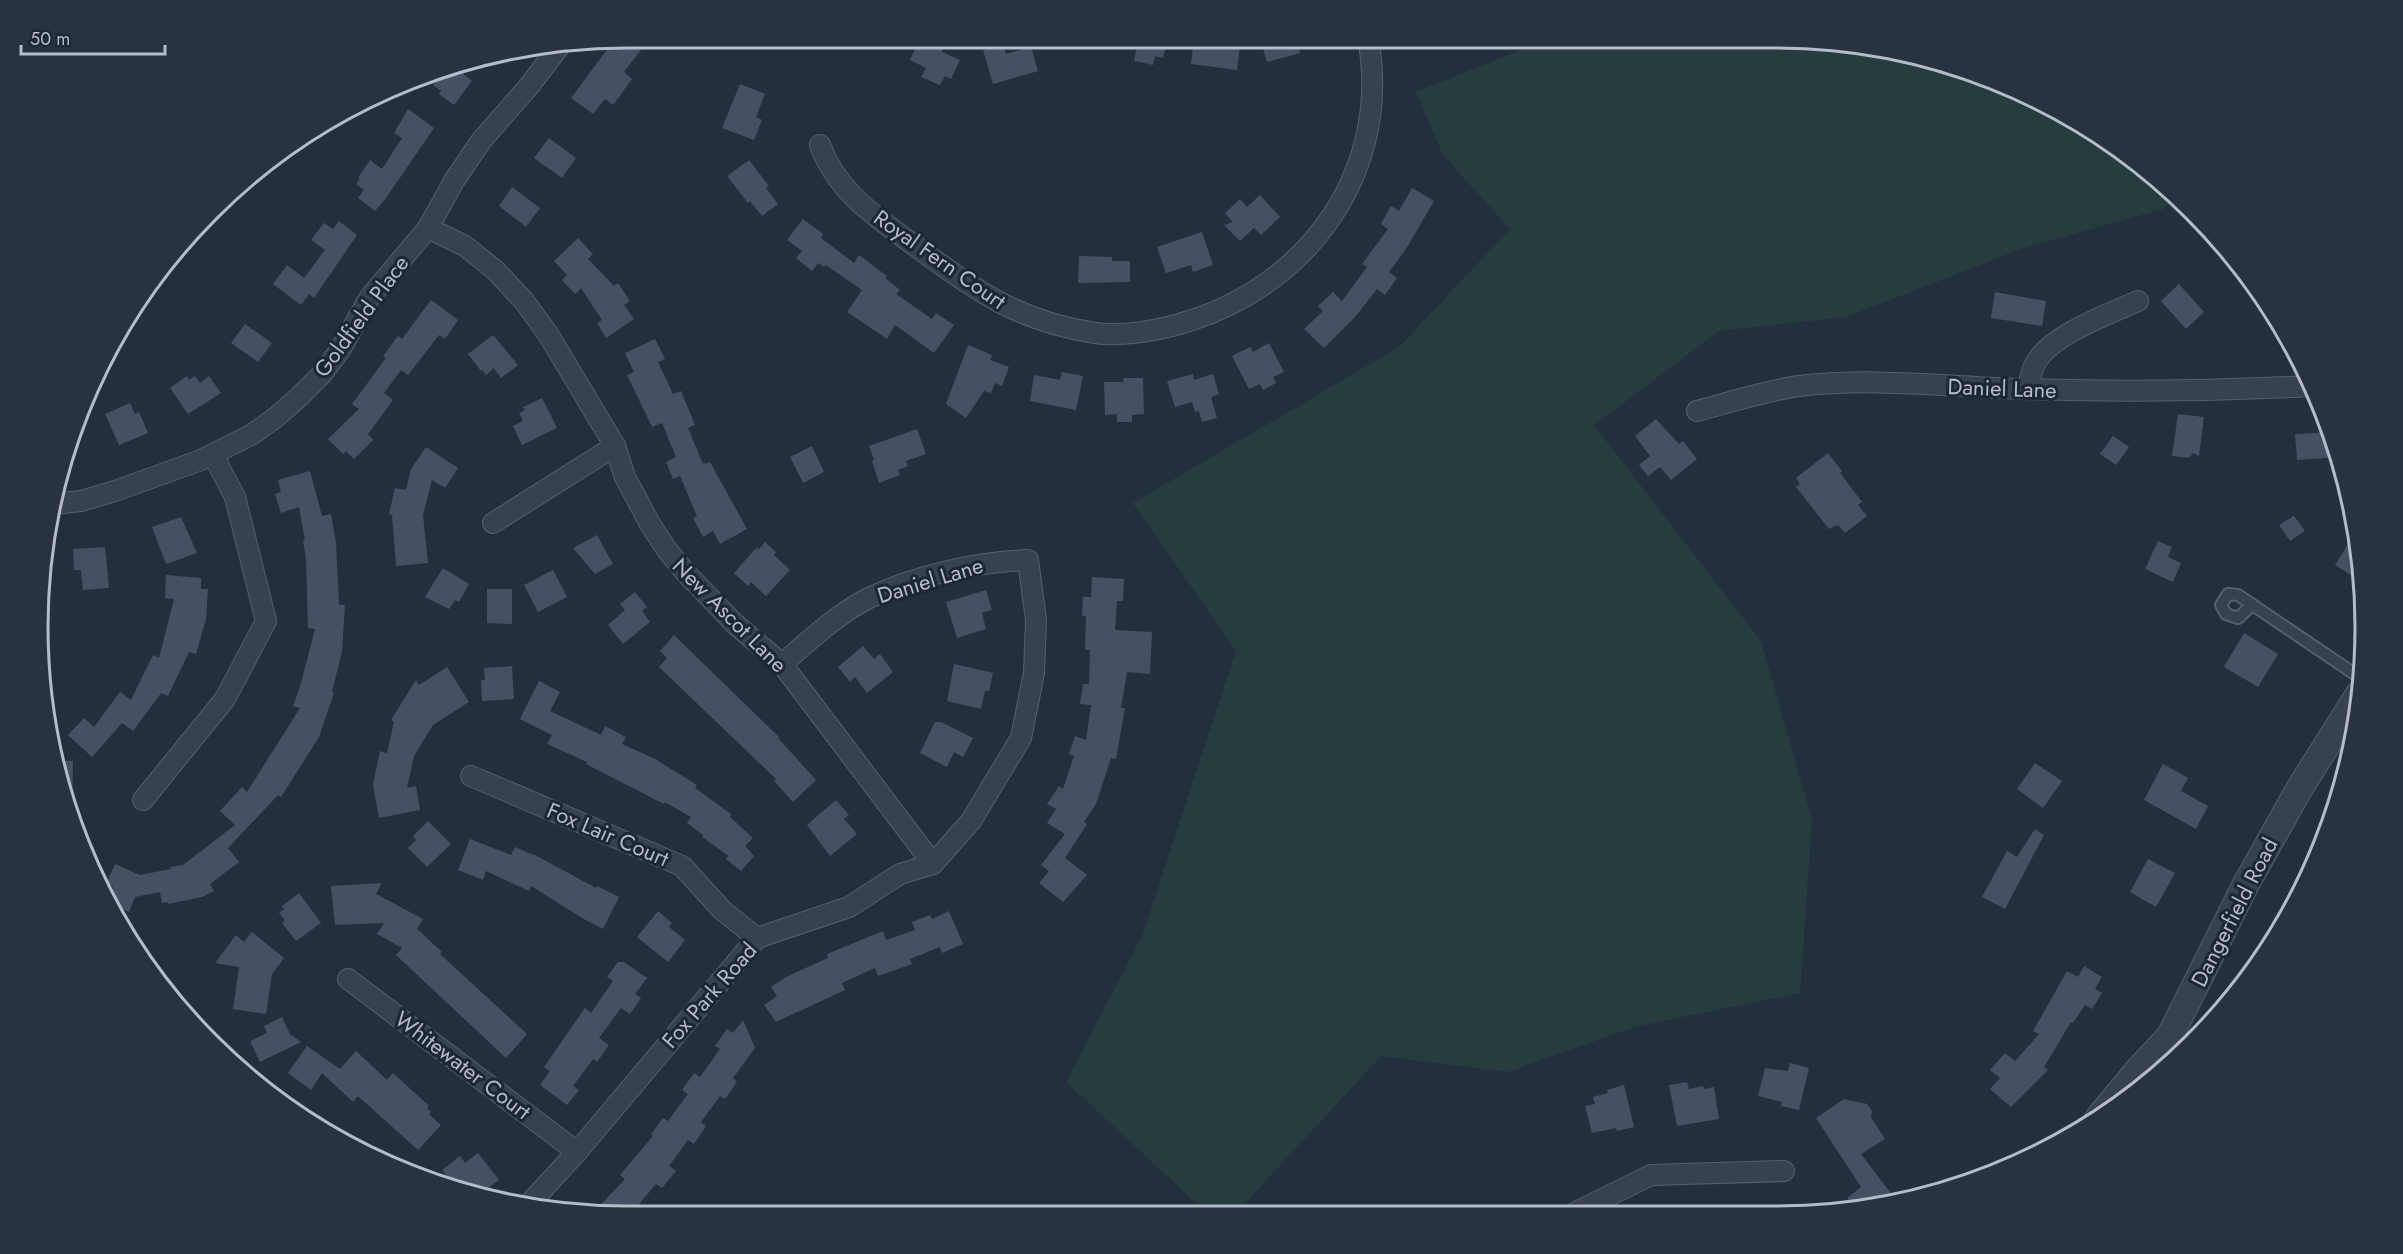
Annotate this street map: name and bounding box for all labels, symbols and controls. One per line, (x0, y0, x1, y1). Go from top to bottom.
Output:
scale bar (21, 18, 165, 56)
text: 50 m (30, 26, 70, 52)
street label: Royal Fern Court (867, 202, 1013, 317)
street label: Goldfield Place (306, 248, 416, 384)
street label: Daniel Lane (1947, 370, 2057, 406)
street label: Daniel Lane (873, 549, 987, 611)
street label: New Ascot Lane (665, 550, 795, 680)
street label: Fox Lair Court (542, 794, 675, 874)
street label: Dangerfield Road (2183, 832, 2285, 992)
street label: Fox Park Road (654, 935, 764, 1055)
street label: Whitewater Court (388, 1003, 538, 1127)

